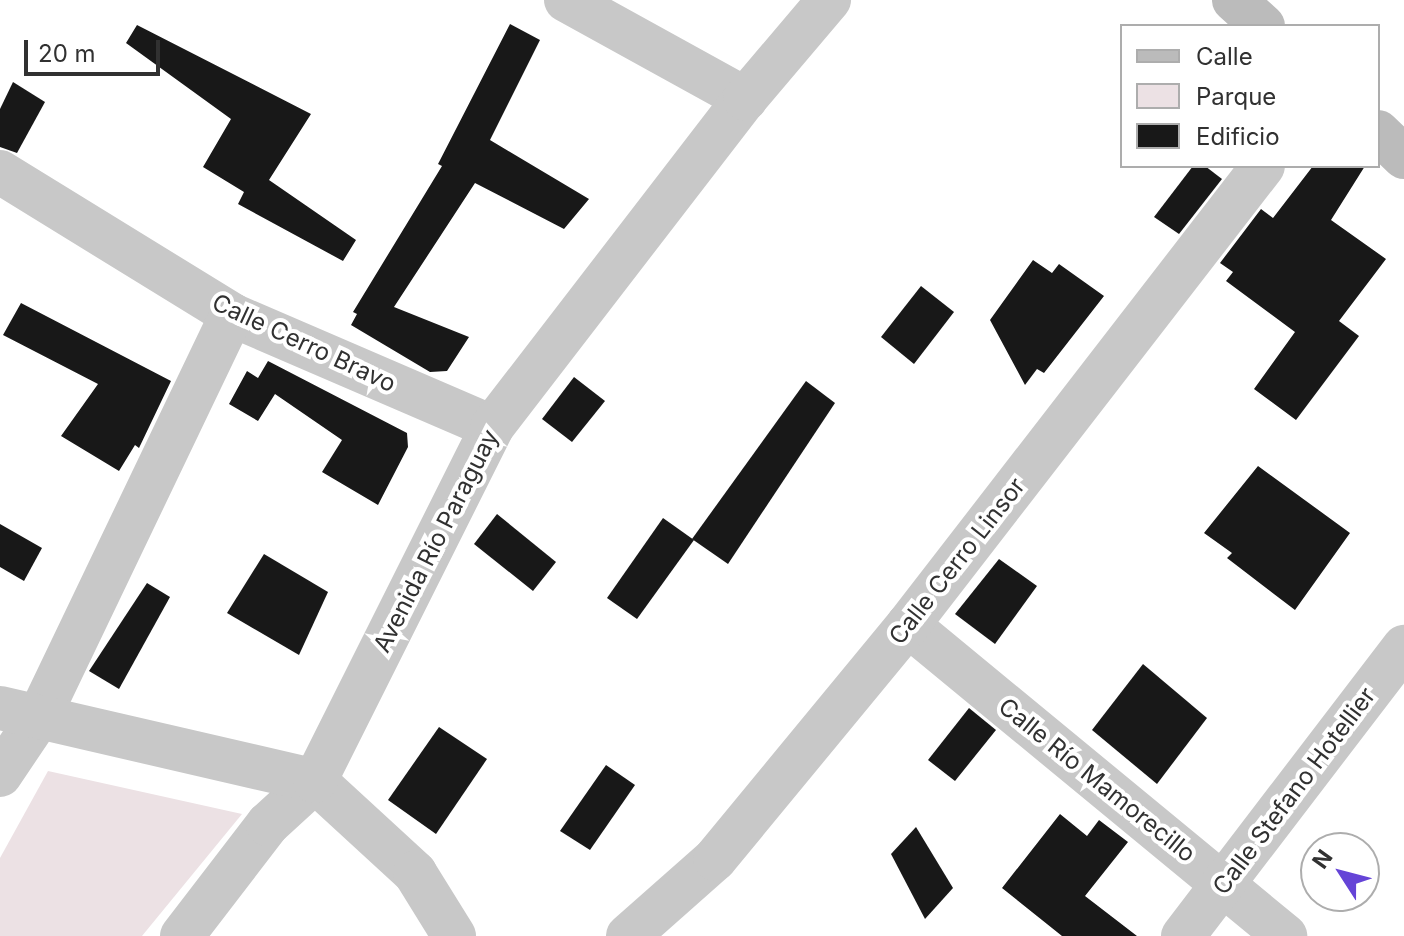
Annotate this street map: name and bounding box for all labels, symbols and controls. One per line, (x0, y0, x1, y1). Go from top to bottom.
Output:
scale bar (28, 24, 164, 74)
legend (1120, 24, 1380, 168)
text: 20 m (38, 39, 96, 68)
text: Calle (1196, 42, 1253, 71)
text: Parque (1196, 82, 1276, 111)
text: Edificio (1196, 122, 1280, 151)
street label: Calle Cerro Bravo (208, 288, 400, 398)
street label: Avenida Río Paraguay (367, 425, 505, 657)
street label: Calle Cerro Linsor (883, 472, 1031, 650)
street label: Calle Stefano Hotellier (1207, 682, 1381, 900)
street label: Calle Río Mamorecillo (993, 692, 1201, 868)
north arrow (1300, 832, 1380, 912)
text: N (1307, 845, 1338, 873)

